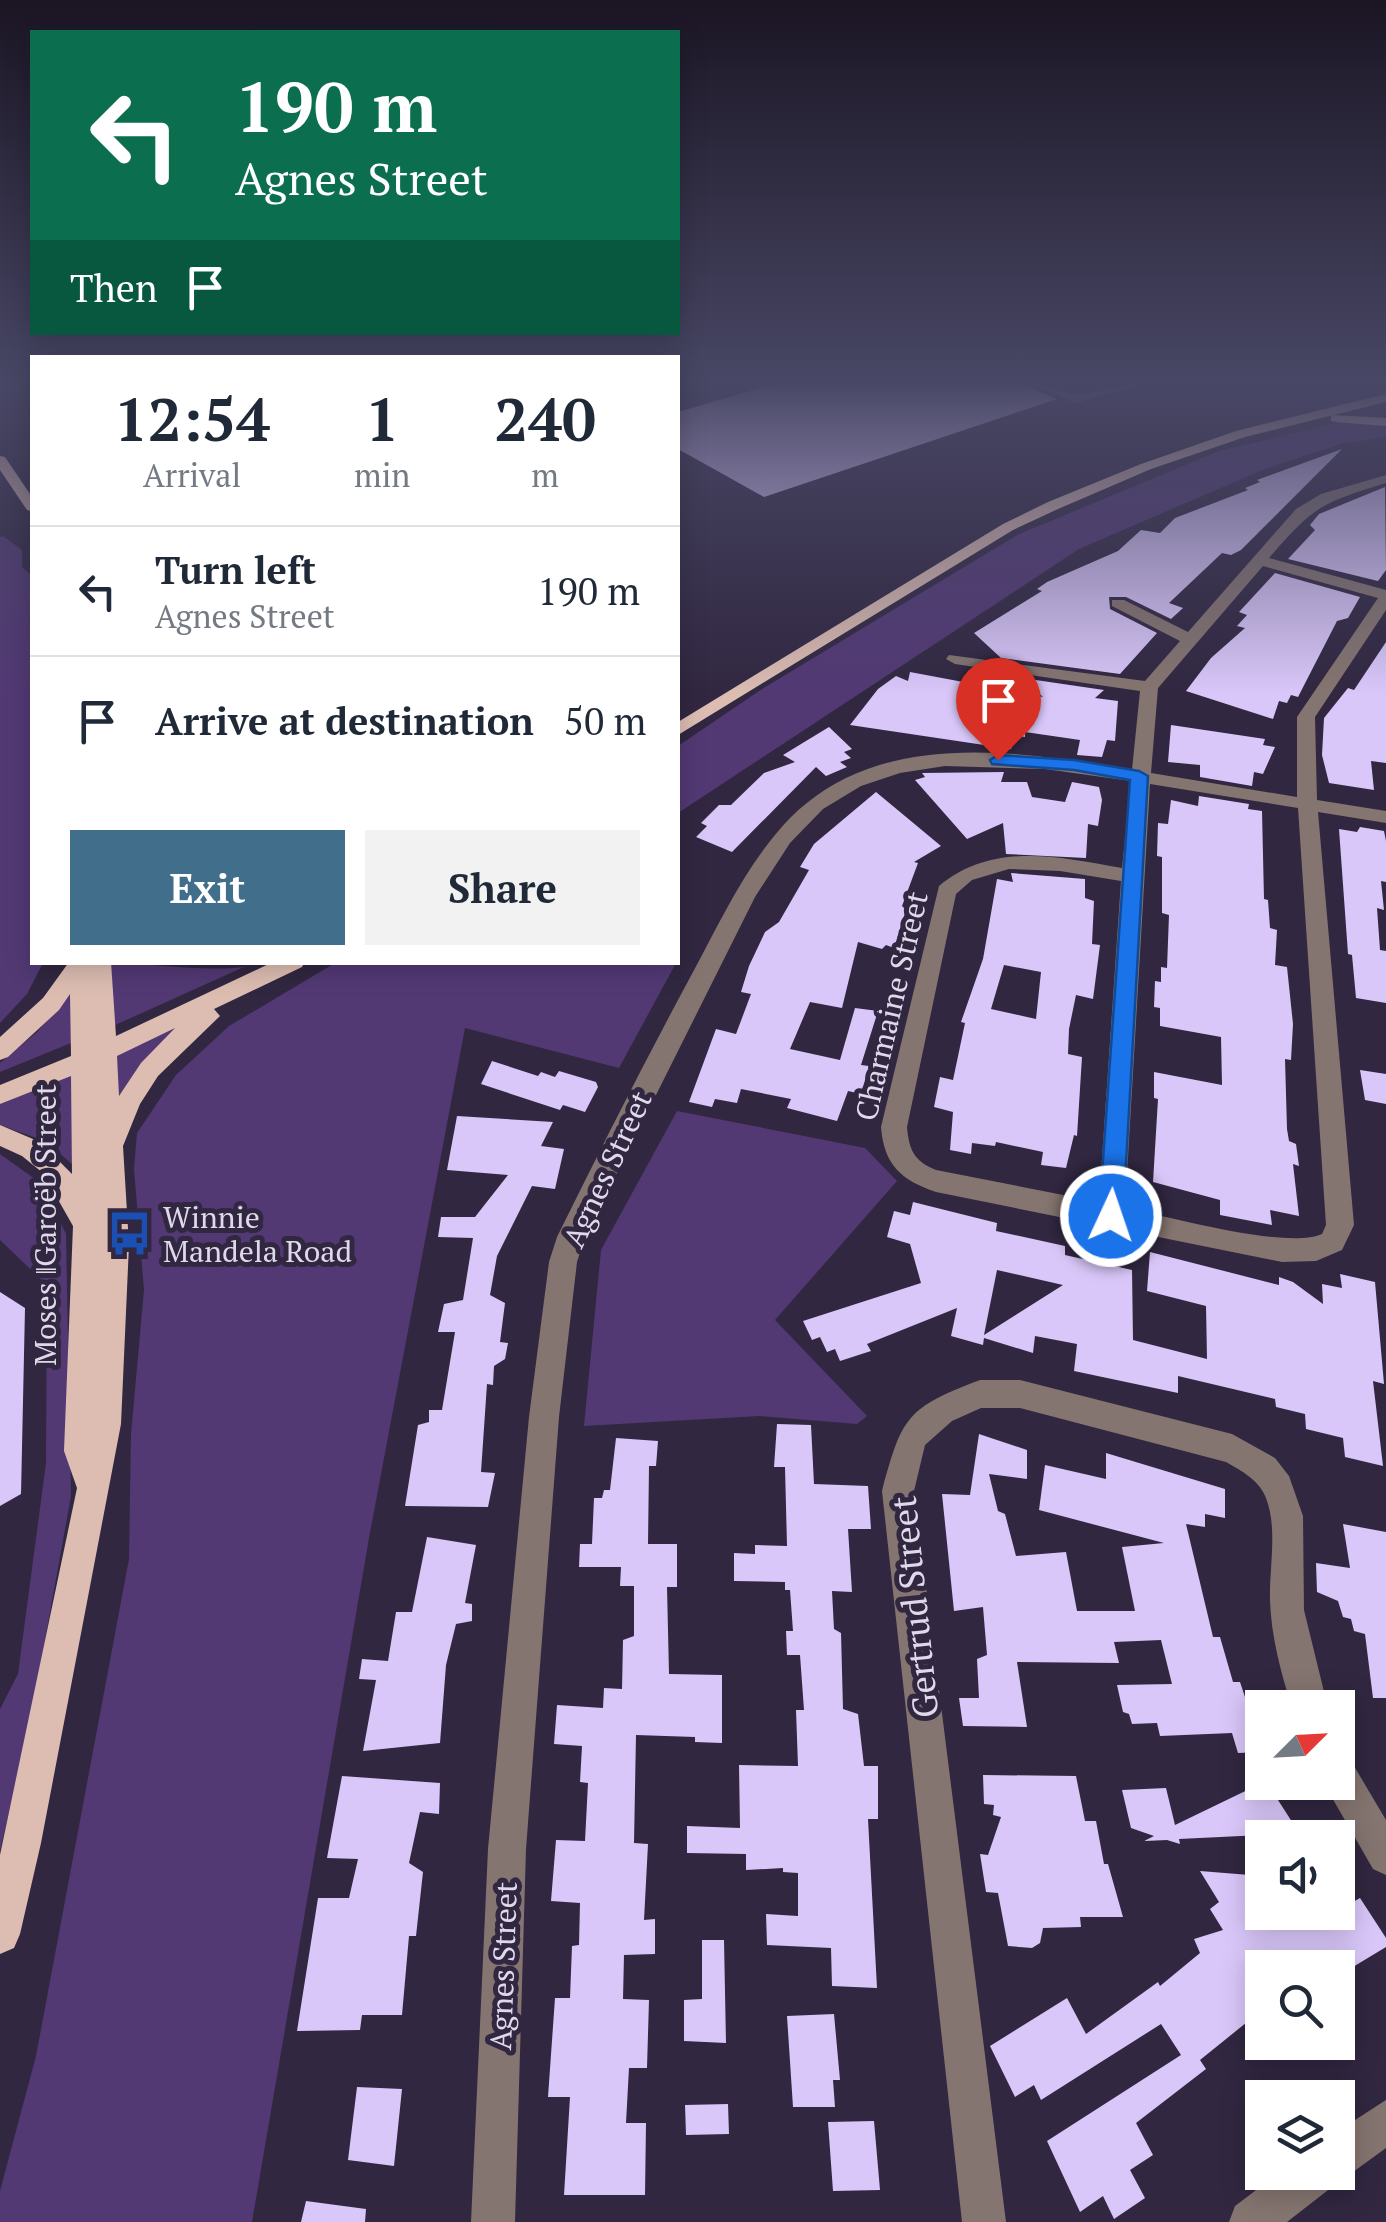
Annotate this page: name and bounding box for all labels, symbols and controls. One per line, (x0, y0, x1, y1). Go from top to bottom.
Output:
text: 190 m (235, 59, 437, 152)
icon: left (70, 70, 200, 200)
text: Agnes Street (235, 148, 488, 208)
icon: arrive (178, 260, 233, 315)
text: Then (70, 263, 158, 313)
text: 12:54 (114, 379, 270, 458)
text: 1 (365, 379, 399, 458)
text: 240 (494, 379, 596, 458)
text: Arrival (143, 454, 241, 496)
text: min (354, 454, 410, 496)
text: m (531, 454, 559, 496)
text: Turn left (155, 545, 316, 595)
icon: left (70, 564, 125, 619)
text: 190 m (537, 566, 640, 616)
text: Agnes Street (155, 595, 335, 637)
pin (956, 658, 1041, 761)
icon: arrive (971, 673, 1026, 728)
icon: arrive (70, 694, 125, 749)
text: Arrive at destination (155, 696, 534, 746)
text: 50 m (564, 696, 646, 746)
button: Exit (70, 830, 345, 945)
button: Share (365, 830, 640, 945)
street label: Charmaine Street (845, 888, 937, 1124)
street label: Moses ǁGaroëb Street (25, 1084, 65, 1366)
street label: Agnes Street (553, 1084, 661, 1254)
position arrow (1059, 1164, 1163, 1268)
place label: Winnie Mandela Road (163, 1197, 352, 1271)
bus stop icon: Winnie Mandela Road (106, 1210, 154, 1258)
street label: Gertrud Street (879, 1494, 949, 1720)
north arrow (1245, 1690, 1355, 1800)
map controls (1245, 1690, 1355, 2190)
button: sound (1245, 1820, 1355, 1930)
street label: Agnes Street (480, 1881, 526, 2051)
button: search (1245, 1950, 1355, 2060)
button: layers (1245, 2080, 1355, 2190)

